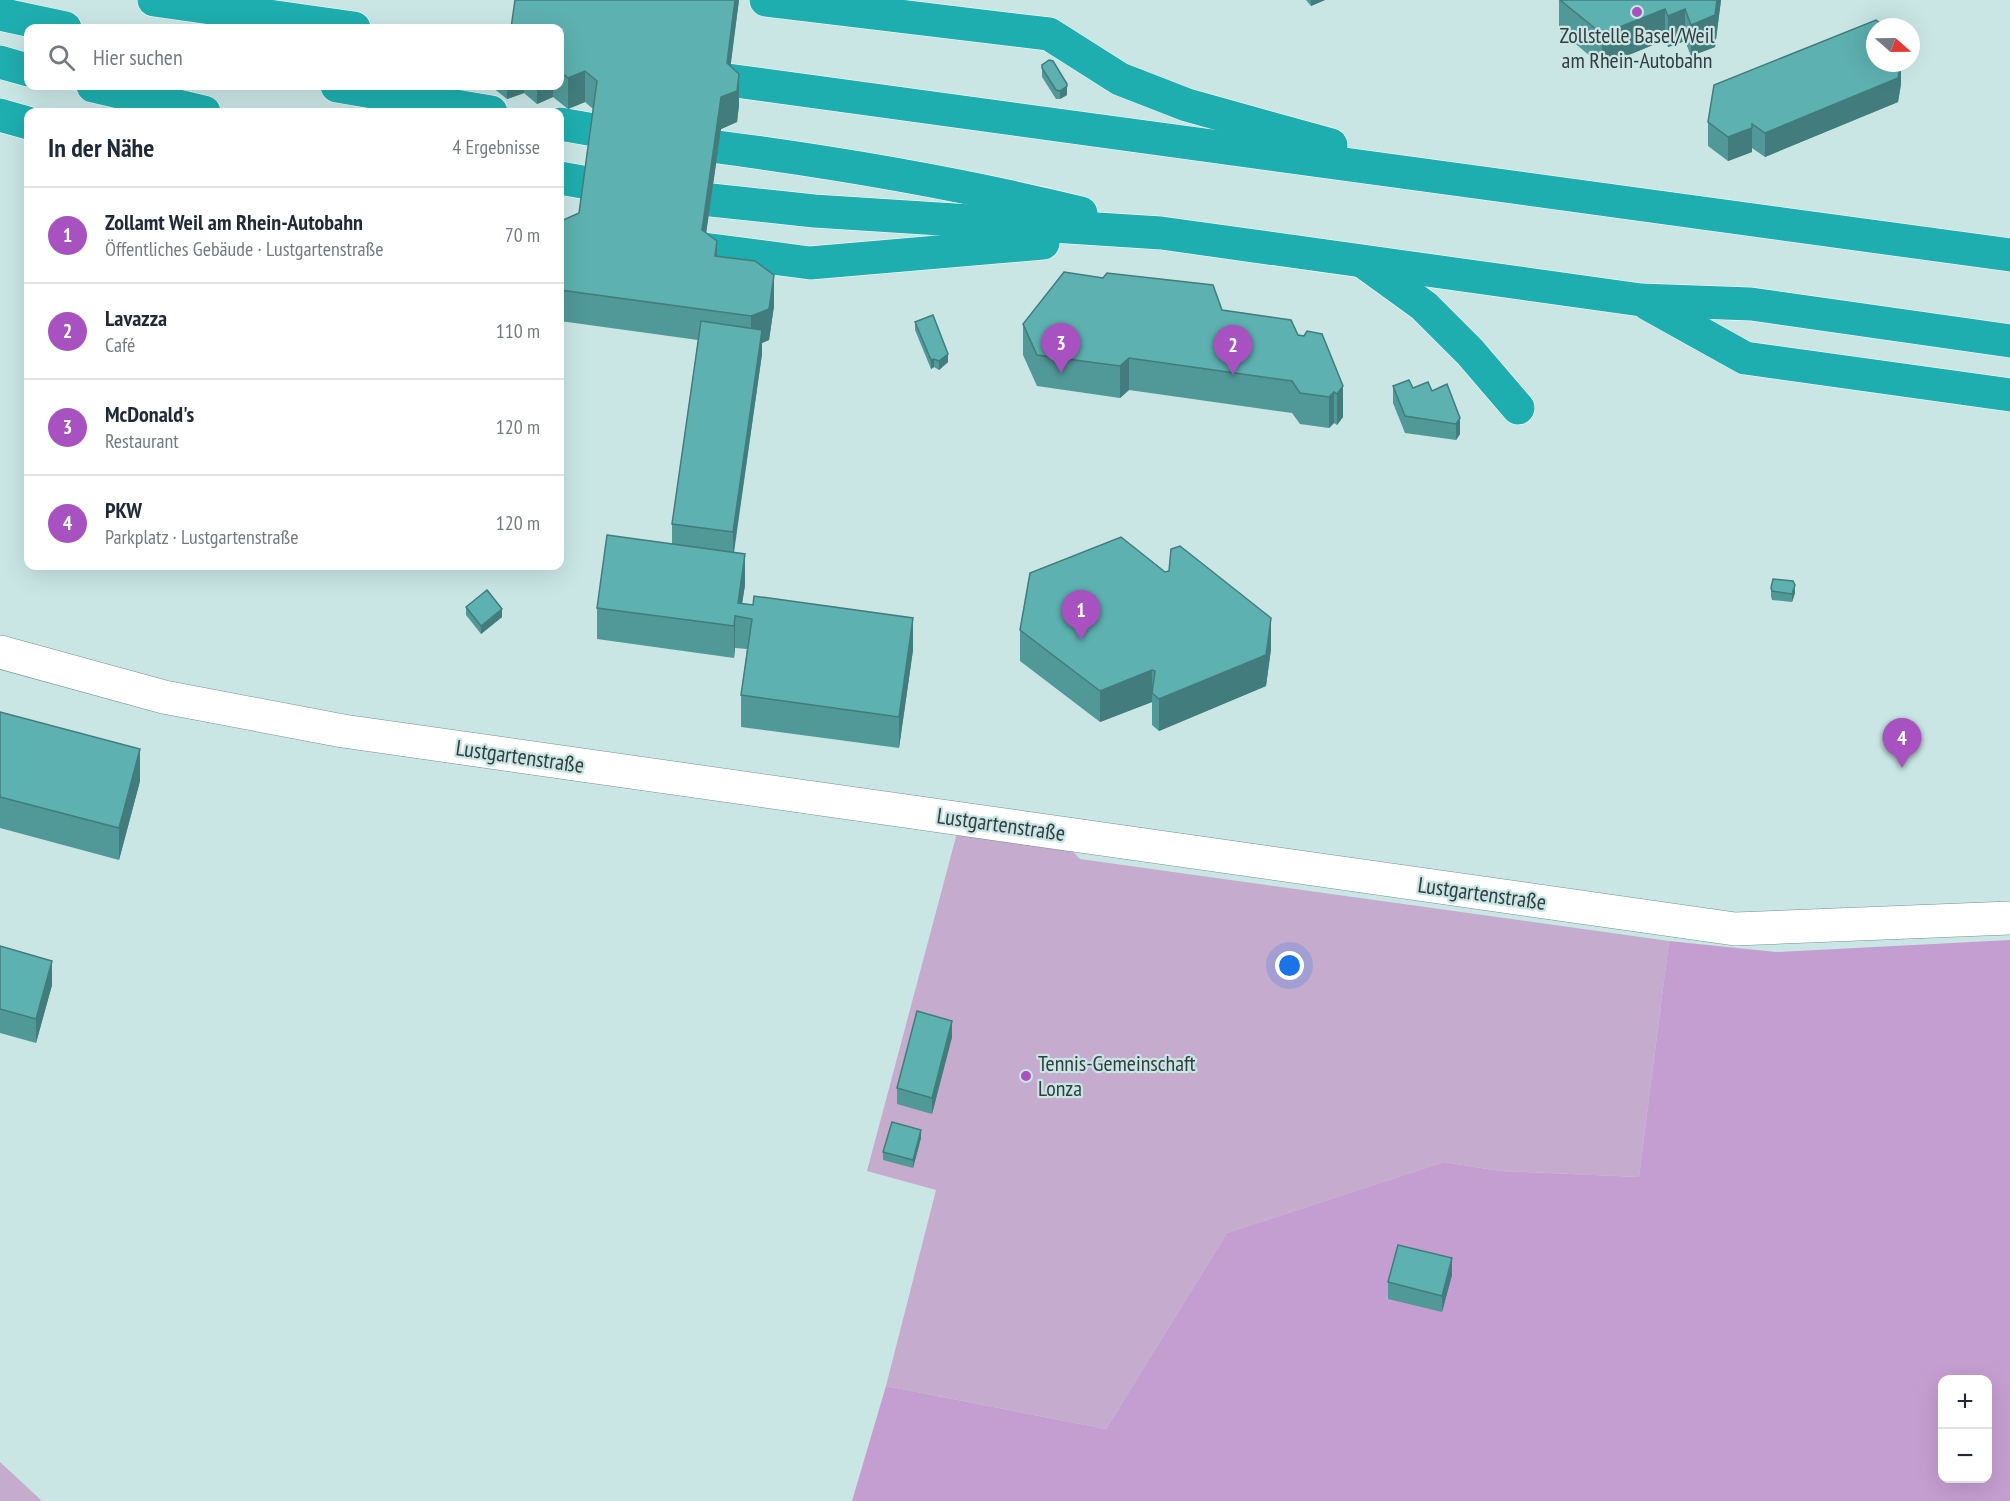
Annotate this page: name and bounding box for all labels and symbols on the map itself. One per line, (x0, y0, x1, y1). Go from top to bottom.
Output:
marker: Zollstelle Basel/Weil am Rhein-Autobahn (1630, 5, 1644, 19)
north arrow (1866, 18, 1920, 72)
place label: Zollstelle Basel/Weil am Rhein-Autobahn (1559, 21, 1715, 74)
pin: 3 (1042, 324, 1080, 373)
pin: 2 (1214, 326, 1252, 375)
pin: 1 (1062, 590, 1100, 640)
pin: 4 (1882, 718, 1922, 768)
street label: Lustgartenstraße (454, 733, 586, 779)
street label: Lustgartenstraße (935, 801, 1067, 847)
street label: Lustgartenstraße (1416, 870, 1548, 916)
your location (1275, 951, 1304, 980)
place label: Tennis-Gemeinschaft Lonza (1038, 1049, 1196, 1102)
marker: Tennis-Gemeinschaft Lonza (1019, 1069, 1033, 1083)

